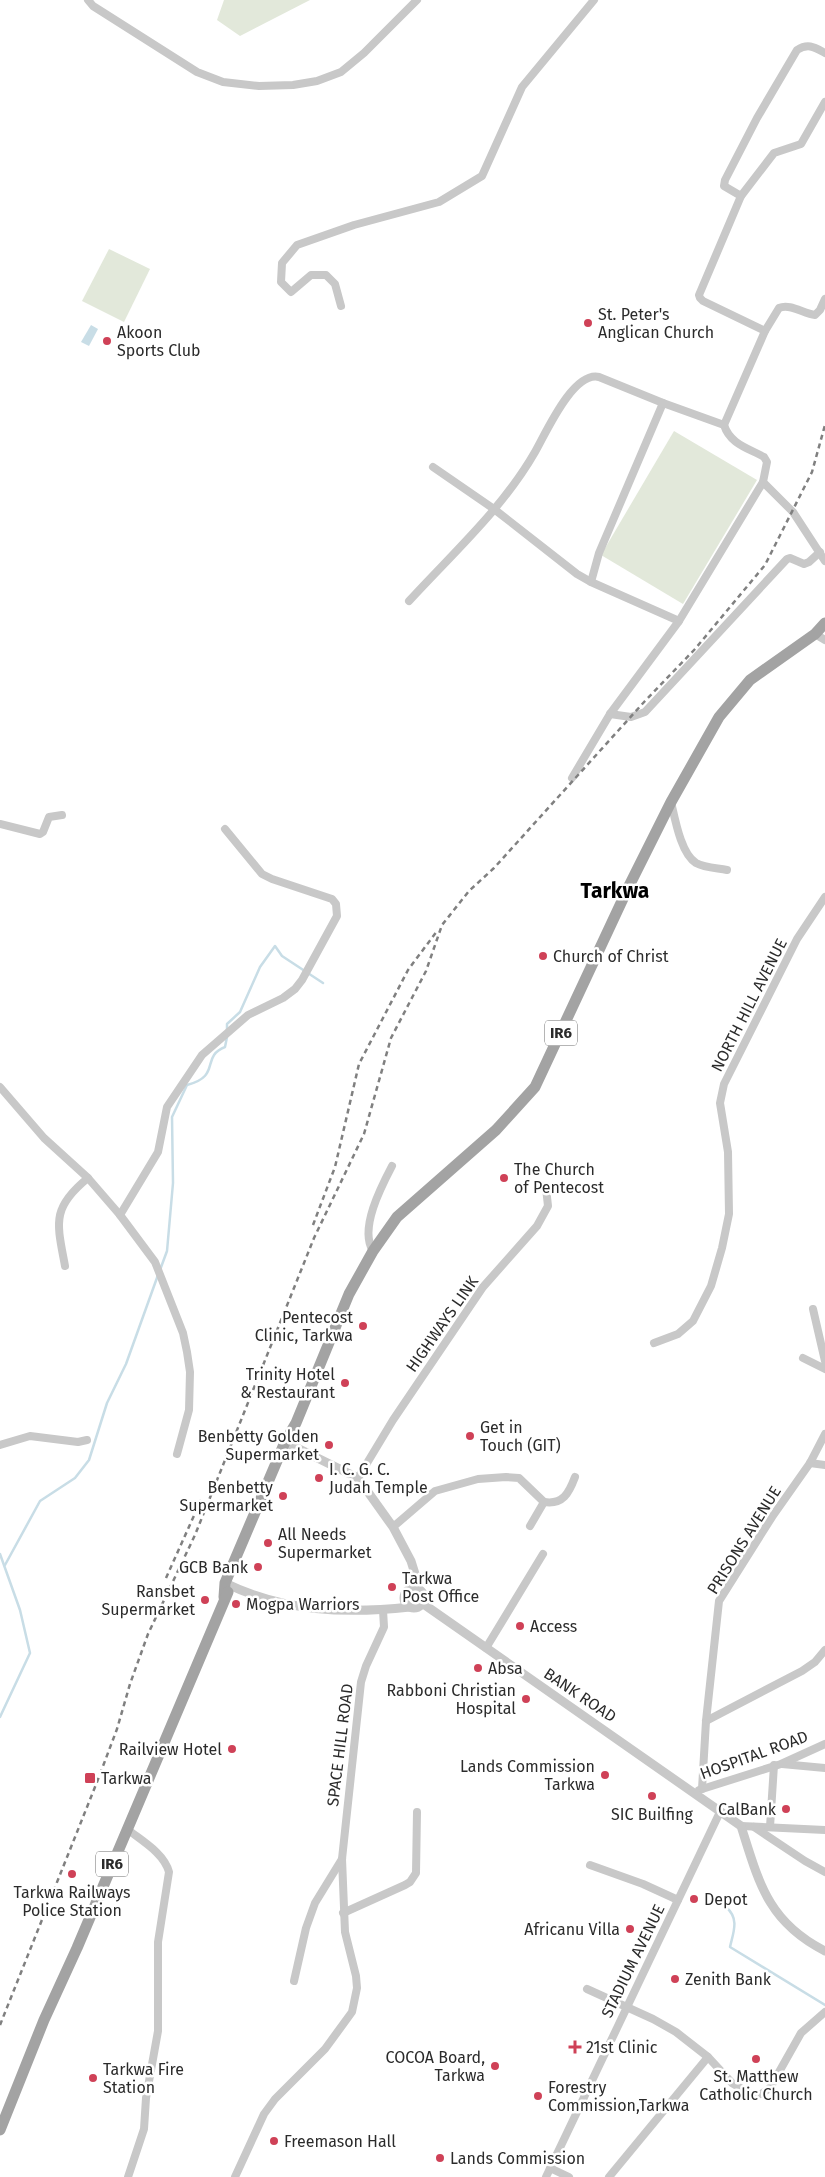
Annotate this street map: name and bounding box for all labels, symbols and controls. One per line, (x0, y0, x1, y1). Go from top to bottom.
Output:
place label: St. Peter's Anglican Church (598, 305, 714, 342)
marker: St. Peter's Anglican Church (582, 317, 594, 329)
place label: Akoon Sports Club (117, 323, 201, 360)
marker: Akoon Sports Club (101, 335, 113, 347)
district label: Tarkwa (581, 878, 649, 904)
street label: NORTH HILL AVENUE (707, 935, 791, 1075)
place label: Church of Christ (553, 947, 669, 966)
marker: Church of Christ (537, 950, 549, 962)
road number: IR6 (545, 1020, 577, 1046)
place label: The Church of Pentecost (514, 1160, 604, 1197)
marker: The Church of Pentecost (498, 1172, 510, 1184)
street label: HIGHWAYS LINK (402, 1272, 482, 1376)
place label: Pentecost Clinic, Tarkwa (255, 1308, 353, 1345)
marker: Pentecost Clinic, Tarkwa (357, 1320, 369, 1332)
place label: Trinity Hotel & Restaurant (240, 1365, 335, 1402)
marker: Trinity Hotel & Restaurant (339, 1377, 351, 1389)
place label: Get in Touch (GIT) (480, 1418, 561, 1455)
place label: Benbetty Golden Supermarket (198, 1427, 319, 1464)
marker: Get in Touch (GIT) (464, 1430, 476, 1442)
marker: Benbetty Golden Supermarket (323, 1439, 335, 1451)
place label: I. C. G. C. Judah Temple (329, 1460, 428, 1497)
marker: I. C. G. C. Judah Temple (313, 1472, 325, 1484)
place label: Benbetty Supermarket (179, 1478, 273, 1515)
street label: PRISONS AVENUE (703, 1482, 785, 1598)
marker: Benbetty Supermarket (277, 1490, 289, 1502)
place label: All Needs Supermarket (278, 1525, 372, 1562)
marker: All Needs Supermarket (262, 1537, 274, 1549)
place label: GCB Bank (179, 1558, 249, 1577)
marker: GCB Bank (252, 1561, 264, 1573)
place label: Tarkwa Post Office (402, 1569, 479, 1606)
marker: Tarkwa Post Office (386, 1581, 398, 1593)
place label: Ransbet Supermarket (101, 1582, 195, 1619)
marker: Ransbet Supermarket (199, 1594, 211, 1606)
place label: Mogpa Warriors (246, 1595, 359, 1614)
marker: Mogpa Warriors (230, 1598, 242, 1610)
place label: Access (530, 1617, 577, 1636)
marker: Access (514, 1620, 526, 1632)
place label: Absa (488, 1659, 523, 1678)
marker: Absa (472, 1662, 484, 1674)
street label: BANK ROAD (540, 1664, 620, 1726)
place label: Rabboni Christian Hospital (387, 1681, 516, 1718)
street label: SPACE HILL ROAD (323, 1683, 357, 1807)
marker: Rabboni Christian Hospital (520, 1693, 532, 1705)
street label: HOSPITAL ROAD (697, 1727, 811, 1783)
place label: Railview Hotel (119, 1740, 222, 1759)
marker: Railview Hotel (226, 1743, 238, 1755)
place label: Lands Commission Tarkwa (460, 1757, 595, 1794)
place label: Tarkwa (101, 1769, 152, 1788)
marker: Lands Commission Tarkwa (599, 1769, 611, 1781)
marker: Tarkwa (83, 1771, 97, 1785)
marker: SIC Builfing (646, 1790, 658, 1802)
place label: CalBank (718, 1800, 777, 1819)
marker: CalBank (780, 1803, 792, 1815)
place label: SIC Builfing (611, 1805, 694, 1824)
road number: IR6 (96, 1852, 128, 1876)
marker: Tarkwa Railways Police Station (66, 1868, 78, 1880)
place label: Tarkwa Railways Police Station (13, 1883, 131, 1920)
place label: Depot (704, 1890, 748, 1909)
marker: Depot (688, 1893, 700, 1905)
street label: STADIUM AVENUE (597, 1901, 669, 2021)
place label: Africanu Villa (524, 1920, 620, 1939)
marker: Africanu Villa (624, 1923, 636, 1935)
place label: Zenith Bank (685, 1970, 772, 1989)
marker: Zenith Bank (669, 1973, 681, 1985)
place label: 21st Clinic (586, 2038, 658, 2057)
marker: 21st Clinic (568, 2040, 582, 2054)
place label: COCOA Board, Tarkwa (386, 2048, 485, 2085)
marker: St. Matthew Catholic Church (750, 2053, 762, 2065)
place label: Tarkwa Fire Station (103, 2060, 184, 2097)
marker: COCOA Board, Tarkwa (489, 2060, 501, 2072)
place label: St. Matthew Catholic Church (699, 2067, 813, 2104)
marker: Tarkwa Fire Station (87, 2072, 99, 2084)
place label: Forestry Commission,Tarkwa (548, 2078, 689, 2115)
marker: Forestry Commission,Tarkwa (532, 2090, 544, 2102)
place label: Freemason Hall (284, 2132, 396, 2151)
marker: Freemason Hall (268, 2135, 280, 2147)
place label: Lands Commission (450, 2149, 585, 2168)
marker: Lands Commission (434, 2152, 446, 2164)

